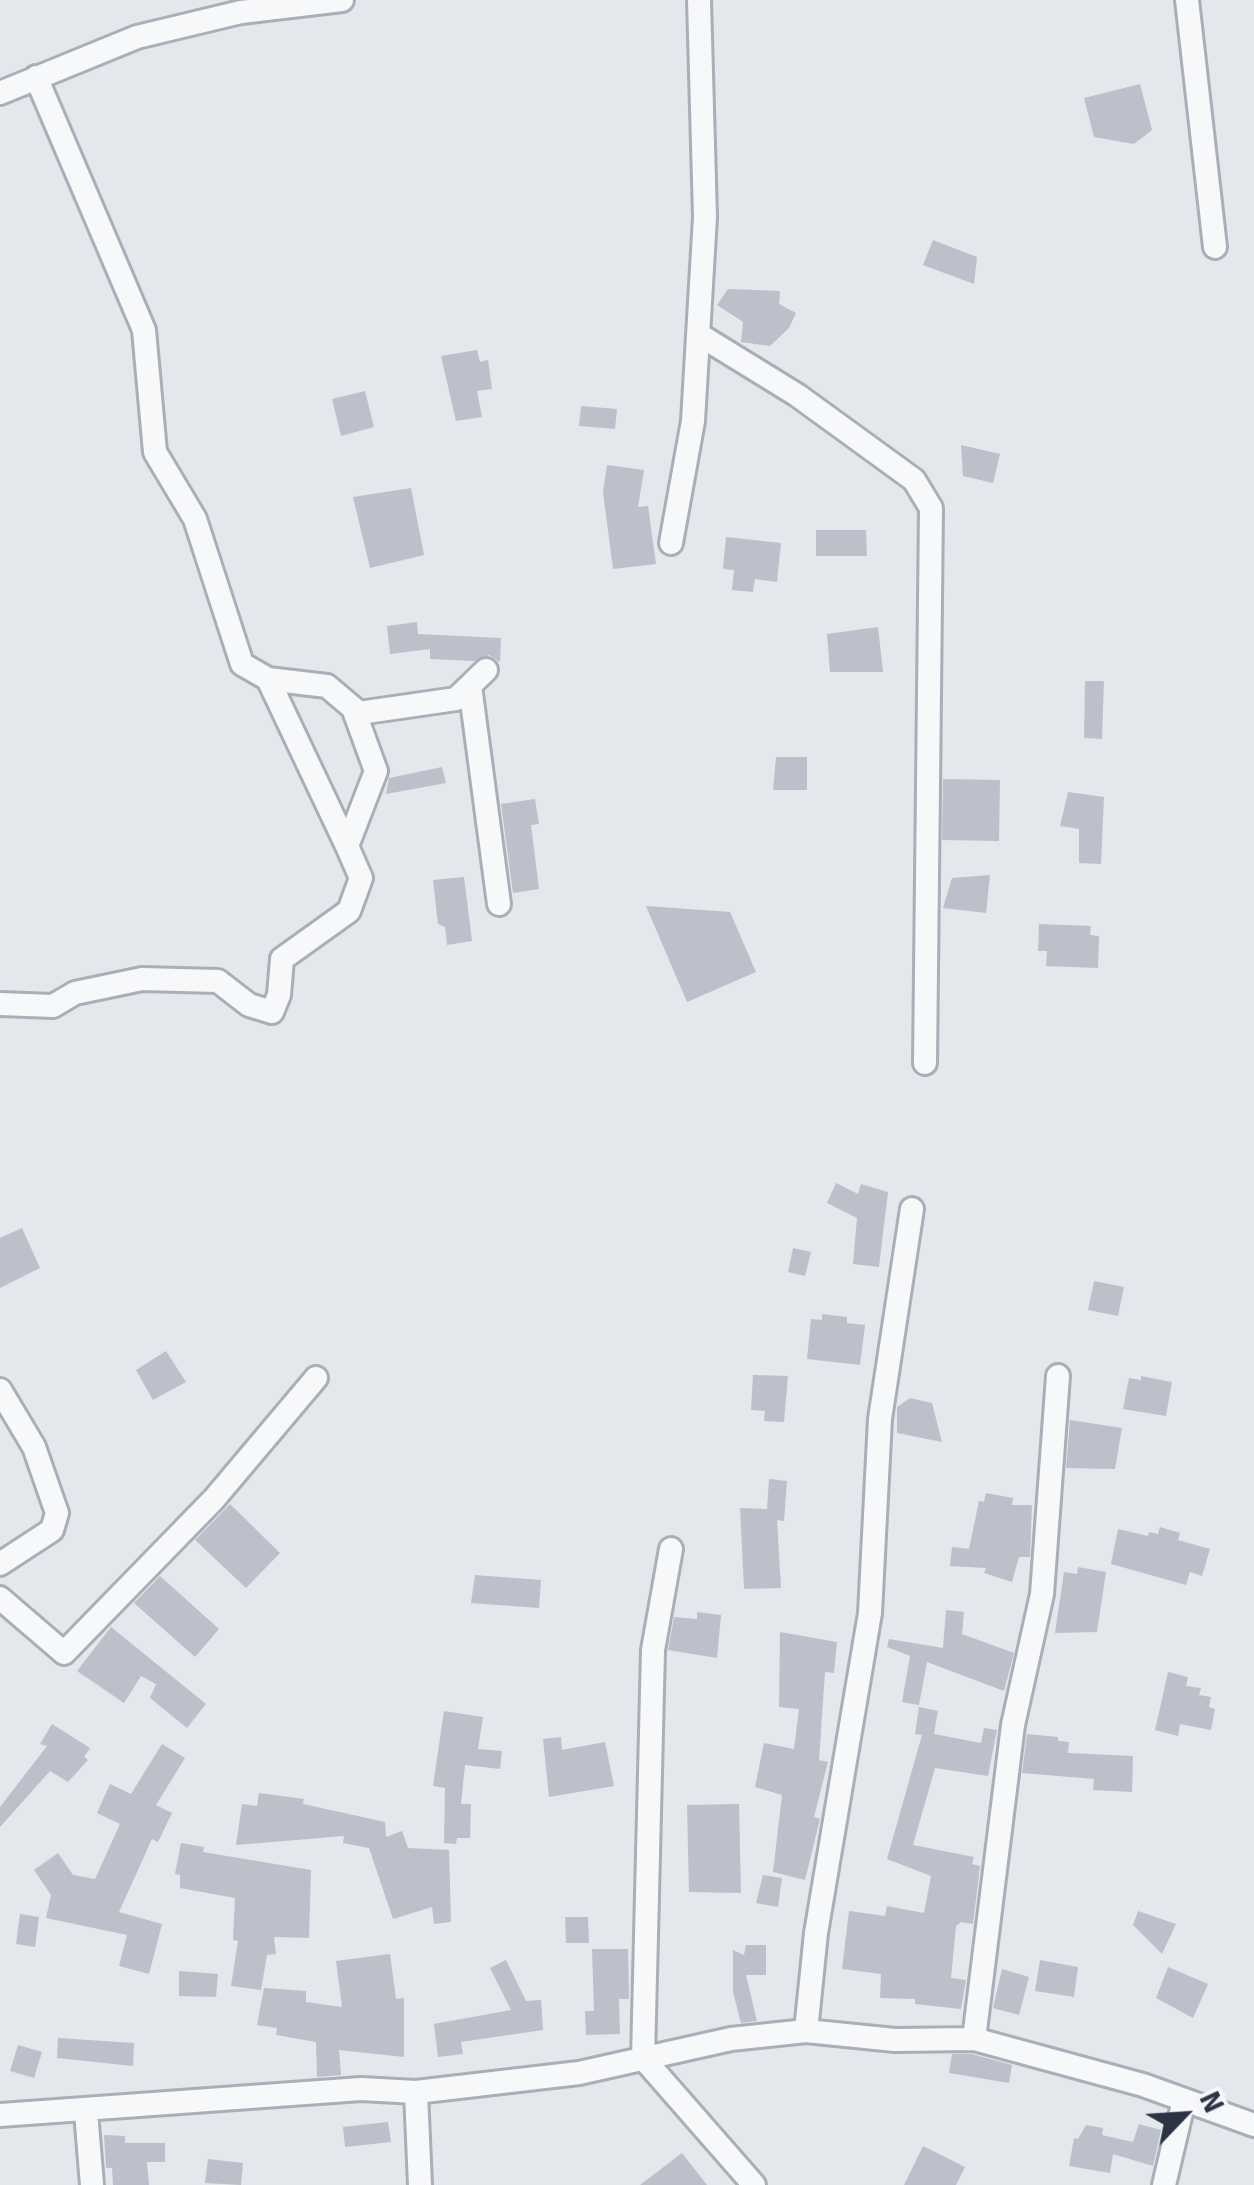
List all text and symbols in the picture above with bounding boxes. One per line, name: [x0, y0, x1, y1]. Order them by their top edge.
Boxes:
north arrow: [1134, 2065, 1234, 2165]
text: N: [1192, 2086, 1231, 2118]

